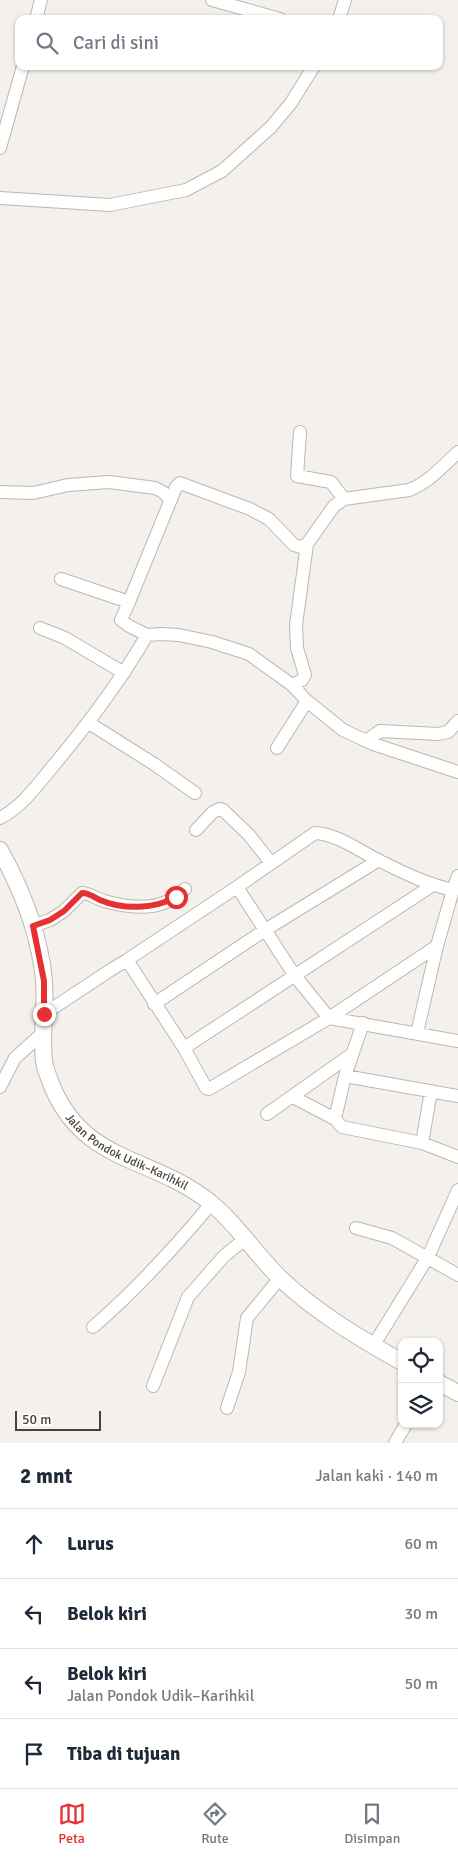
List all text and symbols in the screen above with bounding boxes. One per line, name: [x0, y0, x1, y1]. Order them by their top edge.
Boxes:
search box: [15, 15, 443, 70]
icon: search: [33, 29, 61, 57]
text: Cari di sini: [73, 31, 159, 55]
route start: [165, 886, 188, 909]
route end: [33, 1003, 56, 1026]
street label: Jalan Pondok Udik–Karihkil: [62, 1111, 191, 1194]
map controls: [398, 1338, 443, 1428]
button: locate: [398, 1338, 443, 1383]
button: layers: [398, 1383, 443, 1428]
scale bar: [15, 1408, 101, 1431]
text: 50 m: [22, 1411, 51, 1428]
text: 2 mnt: [20, 1463, 72, 1489]
text: Jalan kaki · 140 m: [316, 1466, 438, 1486]
icon: ahead: [20, 1530, 48, 1558]
text: Lurus: [67, 1532, 114, 1556]
text: 60 m: [404, 1534, 438, 1554]
icon: left: [20, 1600, 48, 1628]
text: Belok kiri: [67, 1602, 147, 1626]
text: 30 m: [404, 1604, 438, 1624]
text: Belok kiri: [67, 1662, 147, 1686]
icon: left: [20, 1670, 48, 1698]
text: 50 m: [404, 1674, 438, 1694]
text: Jalan Pondok Udik–Karihkil: [67, 1686, 254, 1706]
icon: arrive: [20, 1740, 48, 1768]
text: Tiba di tujuan: [67, 1742, 180, 1766]
tab: Peta: [58, 1800, 86, 1847]
tab: Rute: [201, 1800, 229, 1847]
tab: Disimpan: [344, 1800, 400, 1847]

